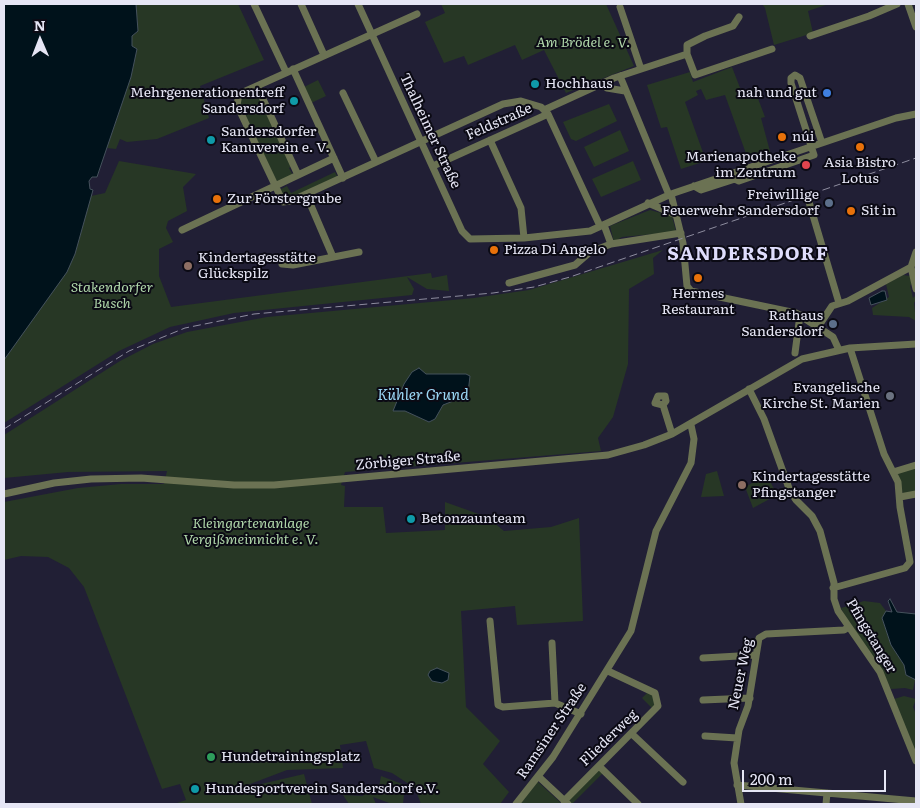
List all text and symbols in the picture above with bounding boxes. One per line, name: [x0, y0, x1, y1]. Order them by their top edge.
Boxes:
north arrow: [15, 15, 65, 65]
text: N: [34, 15, 46, 35]
park label: Am Brödel e. V.: [536, 35, 630, 51]
street label: Thalheimer Straße: [396, 71, 464, 191]
place label: Hochhaus: [545, 76, 613, 92]
marker: Hochhaus: [529, 78, 541, 90]
place label: Mehrgenerationentreff Sandersdorf: [130, 85, 284, 118]
place label: nah und gut: [737, 85, 817, 101]
marker: nah und gut: [821, 87, 833, 99]
marker: Mehrgenerationentreff Sandersdorf: [288, 95, 300, 107]
street label: Feldstraße: [463, 100, 535, 144]
place label: Sandersdorfer Kanuverein e. V.: [221, 124, 330, 156]
place label: núi: [792, 129, 814, 145]
marker: núi: [776, 131, 788, 143]
marker: Sandersdorfer Kanuverein e. V.: [205, 134, 217, 146]
marker: Asia Bistro Lotus: [854, 141, 866, 153]
place label: Marienapotheke im Zentrum: [686, 149, 796, 182]
place label: Asia Bistro Lotus: [824, 155, 896, 188]
marker: Marienapotheke im Zentrum: [800, 159, 812, 171]
place label: Freiwillige Feuerwehr Sandersdorf: [662, 187, 819, 220]
place label: Zur Förstergrube: [227, 191, 341, 207]
marker: Zur Förstergrube: [211, 193, 223, 205]
marker: Freiwillige Feuerwehr Sandersdorf: [823, 197, 835, 209]
place label: Sit in: [861, 203, 896, 219]
marker: Sit in: [845, 205, 857, 217]
place label: Pizza Di Angelo: [504, 242, 606, 258]
district label: SANDERSDORF: [666, 243, 830, 265]
marker: Pizza Di Angelo: [488, 244, 500, 256]
place label: Kindertagesstätte Glückspilz: [198, 250, 316, 282]
marker: Kindertagesstätte Glückspilz: [182, 260, 194, 272]
marker: Hermes Restaurant: [692, 272, 704, 284]
park label: Stakendorfer Busch: [71, 280, 153, 312]
place label: Hermes Restaurant: [661, 286, 735, 318]
place label: Rathaus Sandersdorf: [741, 308, 823, 341]
marker: Rathaus Sandersdorf: [827, 318, 839, 330]
place label: Evangelische Kirche St. Marien: [762, 380, 880, 412]
water label: Kühler Grund: [377, 387, 469, 405]
marker: Evangelische Kirche St. Marien: [884, 390, 896, 402]
street label: Zörbiger Straße: [355, 448, 461, 474]
place label: Kindertagesstätte Pfingstanger: [752, 469, 870, 502]
marker: Kindertagesstätte Pfingstanger: [736, 479, 748, 491]
place label: Betonzaunteam: [421, 511, 526, 527]
marker: Betonzaunteam: [405, 513, 417, 525]
park label: Kleingartenanlage Vergißmeinnicht e. V.: [184, 516, 318, 548]
street label: Pfingstanger: [842, 596, 900, 676]
street label: Neuer Weg: [725, 637, 757, 711]
street label: Ramsiner Straße: [514, 680, 590, 782]
street label: Fliederweg: [577, 706, 641, 770]
place label: Hundetrainingsplatz: [221, 749, 360, 765]
marker: Hundetrainingsplatz: [205, 751, 217, 763]
scale bar: [745, 760, 889, 792]
text: 200 m: [750, 767, 793, 790]
place label: Hundesportverein Sandersdorf e.V.: [205, 781, 439, 797]
marker: Hundesportverein Sandersdorf e.V.: [189, 783, 201, 795]

